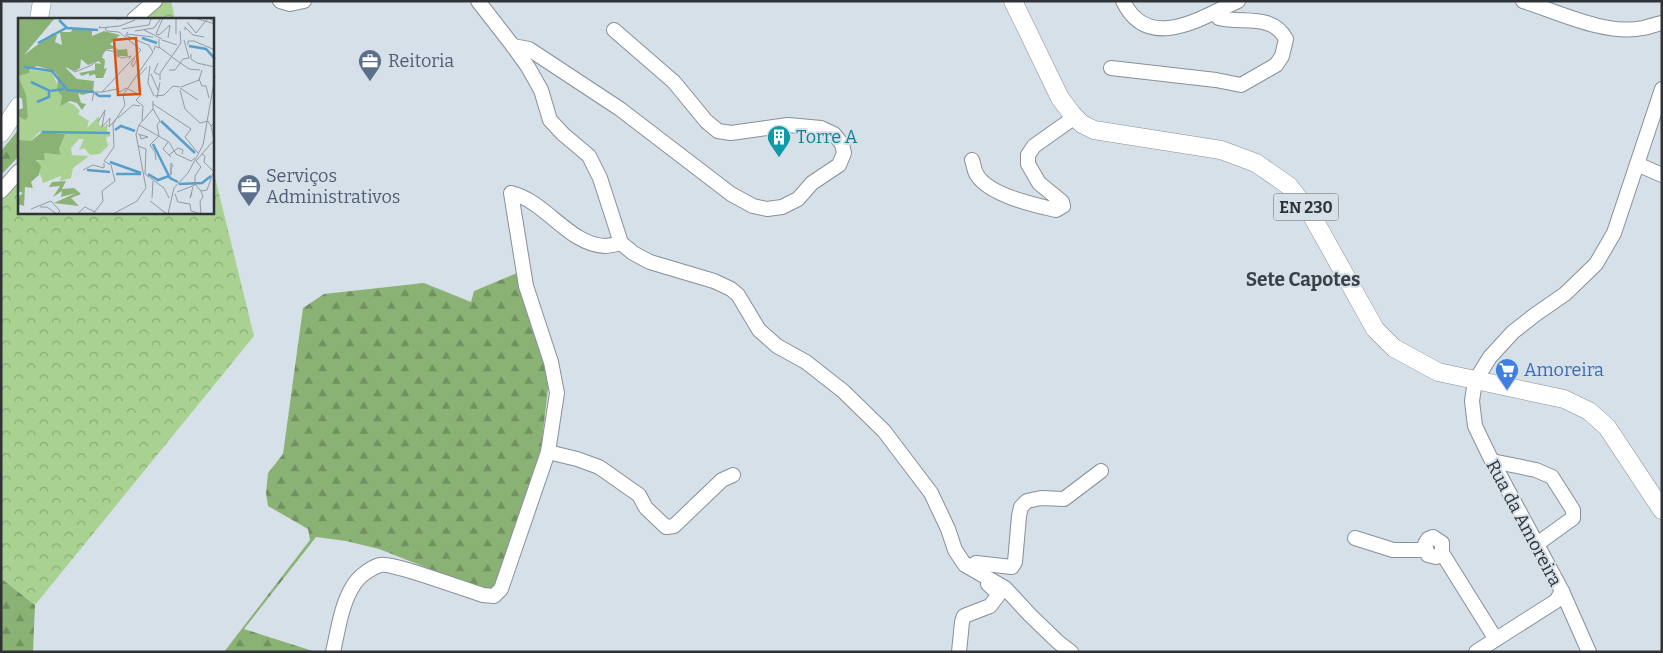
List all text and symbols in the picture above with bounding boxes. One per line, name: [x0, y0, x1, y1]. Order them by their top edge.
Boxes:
inset map: [18, 18, 214, 214]
office icon: Reitoria: [357, 48, 383, 82]
place label: Reitoria: [388, 50, 454, 72]
building icon: Torre A: [766, 124, 792, 158]
place label: Torre A: [796, 126, 858, 148]
place label: Serviços Administrativos: [266, 165, 400, 208]
office icon: Serviços Administrativos: [236, 173, 262, 207]
road number: EN 230: [1274, 193, 1338, 220]
district label: Sete Capotes: [1246, 268, 1360, 291]
supermarket icon: Amoreira: [1494, 357, 1520, 391]
place label: Amoreira: [1524, 359, 1604, 381]
street label: Rua da Amoreira: [1481, 456, 1567, 590]

